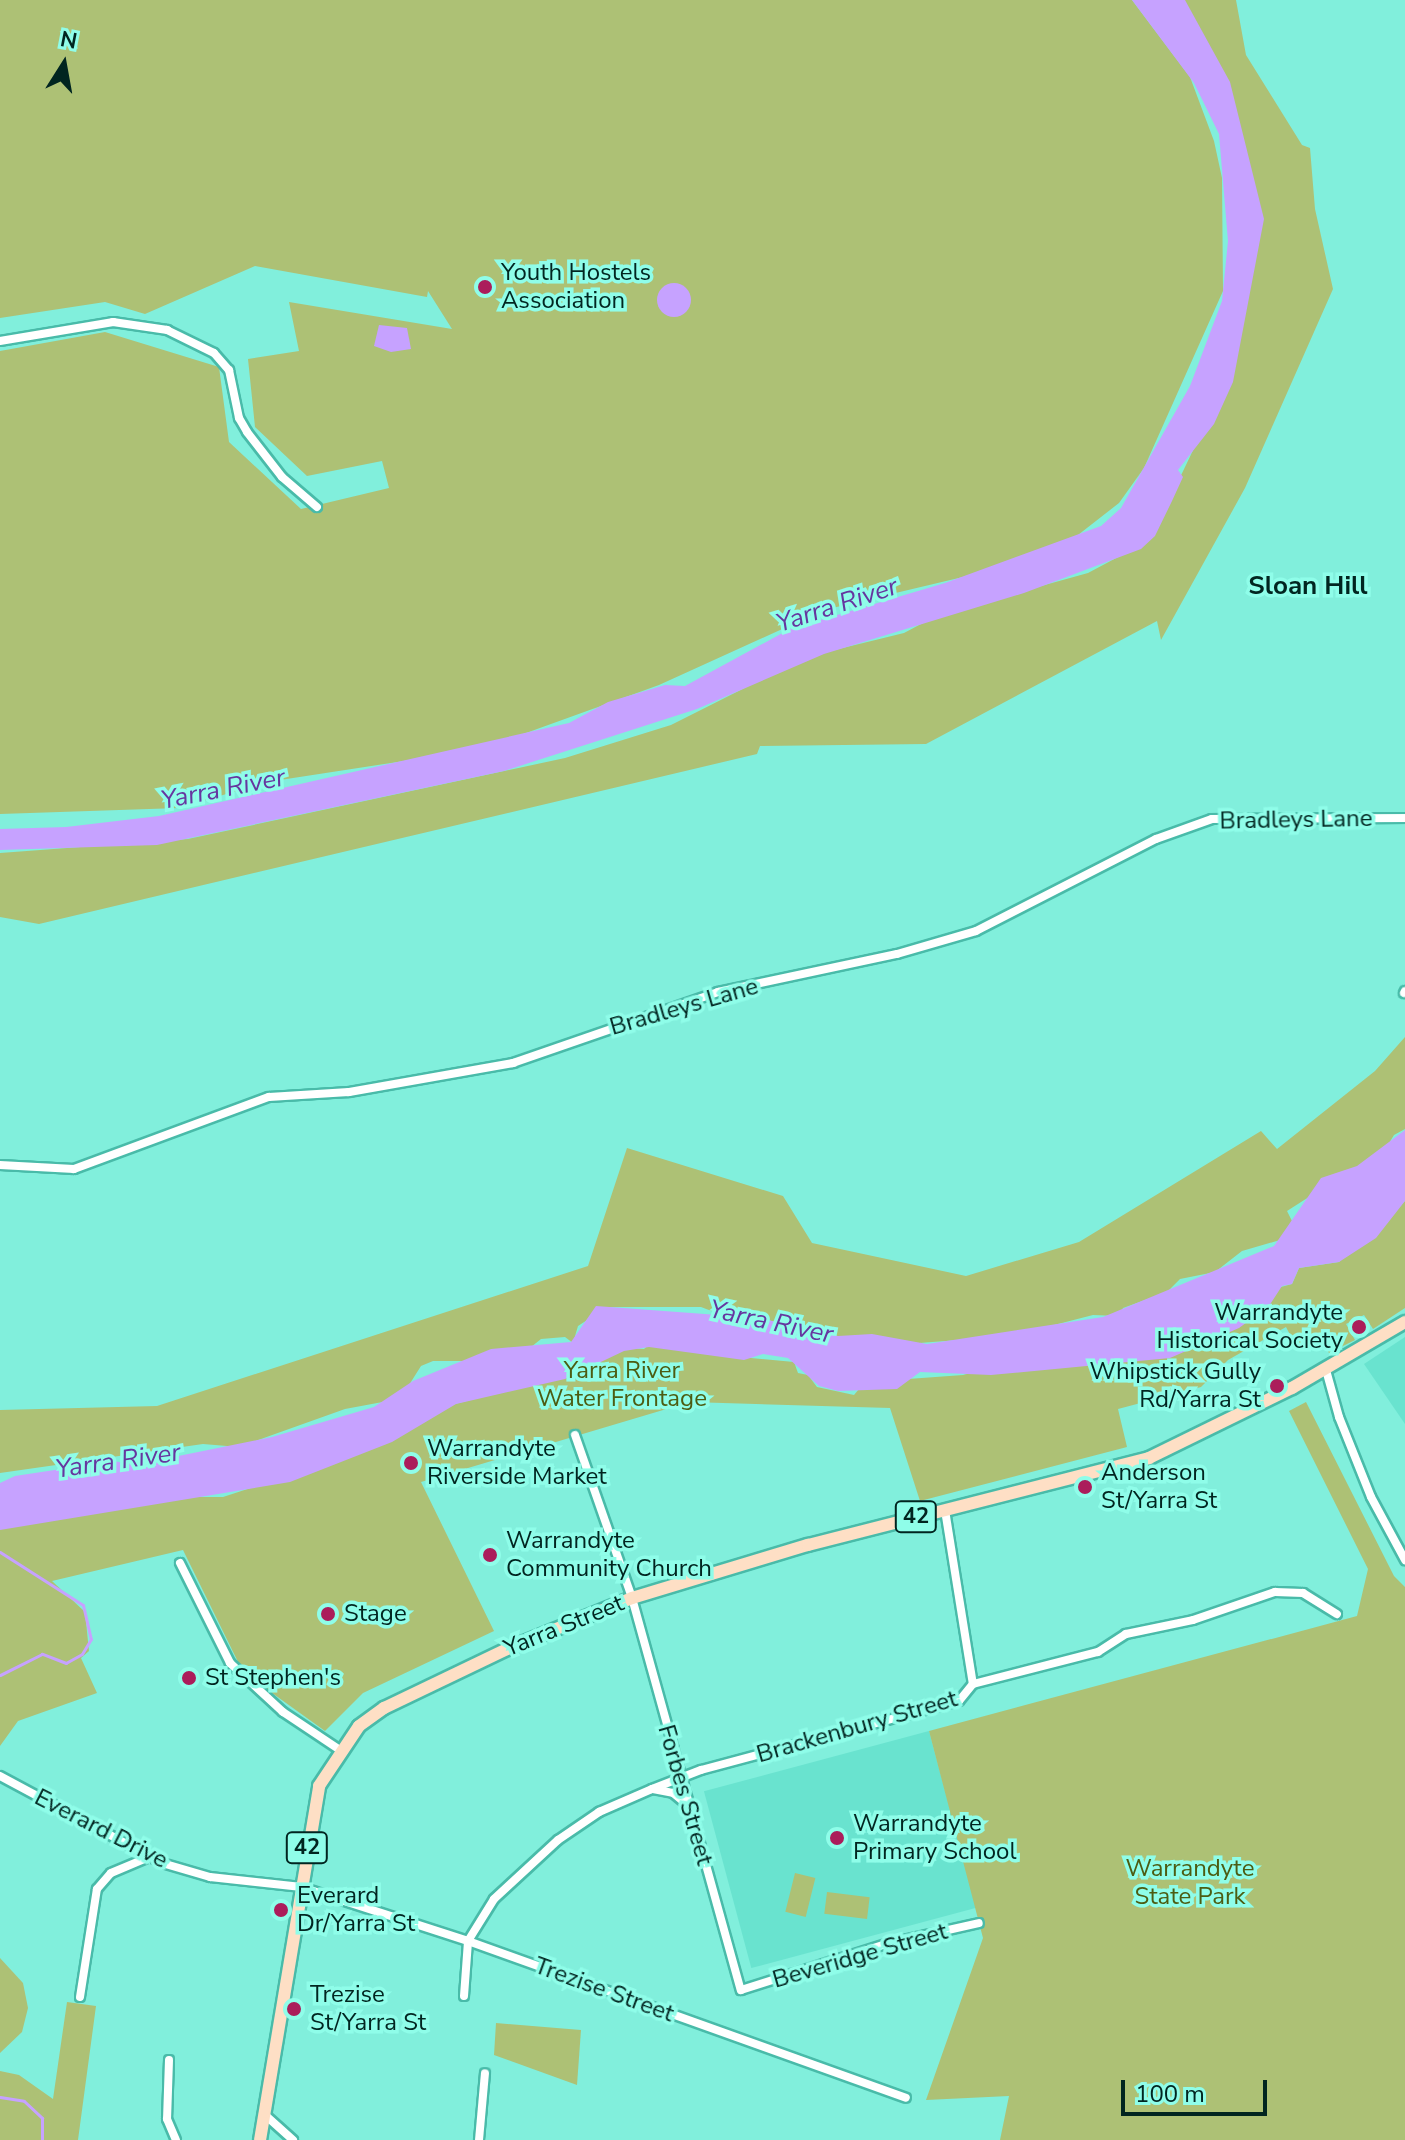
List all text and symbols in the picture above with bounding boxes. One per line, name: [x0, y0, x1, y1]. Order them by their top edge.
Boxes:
north arrow: [24, 24, 104, 104]
text: N: [58, 24, 80, 57]
place label: Youth Hostels Association: [501, 259, 651, 315]
marker: Youth Hostels Association: [476, 278, 494, 296]
district label: Sloan Hill: [1248, 570, 1368, 602]
water label: Yarra River: [772, 571, 902, 639]
water label: Yarra River: [158, 762, 288, 816]
street label: Bradleys Lane: [1219, 804, 1373, 836]
street label: Bradleys Lane: [607, 972, 761, 1042]
water label: Yarra River: [706, 1294, 836, 1350]
place label: Warrandyte Historical Society: [1157, 1299, 1343, 1355]
marker: Warrandyte Historical Society: [1350, 1318, 1368, 1336]
park label: Yarra River Water Frontage: [537, 1357, 707, 1413]
place label: Whipstick Gully Rd/Yarra St: [1090, 1358, 1261, 1414]
marker: Whipstick Gully Rd/Yarra St: [1268, 1377, 1286, 1395]
place label: Warrandyte Riverside Market: [427, 1435, 607, 1491]
water label: Yarra River: [53, 1437, 183, 1485]
marker: Warrandyte Riverside Market: [402, 1454, 420, 1472]
place label: Anderson St/Yarra St: [1101, 1459, 1217, 1515]
marker: Anderson St/Yarra St: [1076, 1478, 1094, 1496]
road number: 42: [894, 1499, 938, 1535]
place label: Warrandyte Community Church: [506, 1527, 712, 1583]
marker: Warrandyte Community Church: [481, 1546, 499, 1564]
street label: Yarra Street: [500, 1589, 628, 1663]
place label: Stage: [344, 1600, 407, 1628]
marker: Stage: [319, 1605, 337, 1623]
place label: St Stephen's: [205, 1664, 341, 1692]
marker: St Stephen's: [180, 1669, 198, 1687]
street label: Brackenbury Street: [753, 1685, 961, 1769]
street label: Forbes Street: [651, 1722, 719, 1868]
street label: Everard Drive: [30, 1783, 172, 1875]
place label: Warrandyte Primary School: [853, 1810, 1016, 1866]
marker: Warrandyte Primary School: [828, 1829, 846, 1847]
road number: 42: [285, 1830, 329, 1866]
park label: Warrandyte State Park: [1126, 1855, 1254, 1911]
place label: Everard Dr/Yarra St: [297, 1882, 415, 1938]
marker: Everard Dr/Yarra St: [272, 1901, 290, 1919]
street label: Beveridge Street: [769, 1917, 951, 1995]
street label: Trezise Street: [530, 1951, 678, 2029]
place label: Trezise St/Yarra St: [310, 1981, 426, 2037]
marker: Trezise St/Yarra St: [285, 2000, 303, 2018]
scale bar: [1125, 2064, 1271, 2114]
text: 100 m: [1135, 2078, 1205, 2110]

